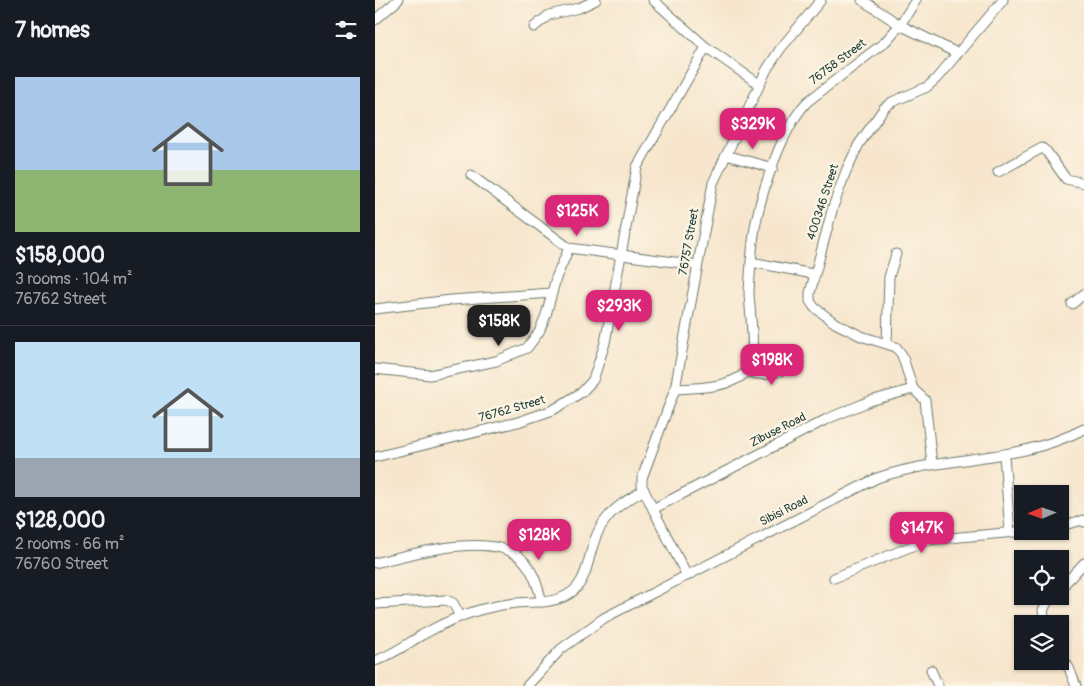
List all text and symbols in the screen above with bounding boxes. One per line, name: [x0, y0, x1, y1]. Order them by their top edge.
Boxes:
icon: filters: [332, 16, 360, 44]
text: 7 homes: [15, 17, 90, 44]
street label: 76758 Street: [807, 36, 870, 88]
pin: $329K: [718, 108, 788, 150]
icon: home: [143, 109, 233, 199]
text: $329K: [731, 114, 775, 134]
street label: 400346 Street: [804, 162, 842, 242]
pin: $125K: [542, 194, 612, 237]
text: $125K: [556, 201, 598, 221]
street label: 76757 Street: [676, 207, 702, 277]
text: $158,000: [15, 242, 105, 269]
text: 3 rooms · 104 m²: [15, 269, 132, 289]
text: 76762 Street: [15, 289, 106, 309]
pin: $293K: [584, 290, 654, 332]
text: $293K: [597, 296, 641, 316]
pin: $158K: [464, 304, 534, 347]
text: $158K: [478, 311, 520, 331]
pin: $198K: [737, 344, 807, 386]
text: $198K: [752, 350, 792, 370]
icon: home: [143, 375, 233, 465]
street label: 76762 Street: [477, 392, 547, 426]
street label: Zibuse Road: [747, 409, 809, 451]
north arrow: [1014, 485, 1069, 540]
map controls: [1014, 485, 1069, 670]
street label: Sibisi Road: [757, 492, 811, 530]
text: $128,000: [15, 507, 105, 534]
pin: $147K: [887, 512, 957, 554]
pin: $128K: [504, 518, 574, 561]
text: $147K: [901, 518, 943, 538]
text: $128K: [518, 525, 560, 545]
text: 2 rooms · 66 m²: [15, 534, 125, 554]
button: locate: [1014, 550, 1069, 605]
text: 76760 Street: [15, 554, 108, 574]
button: layers: [1014, 615, 1069, 670]

